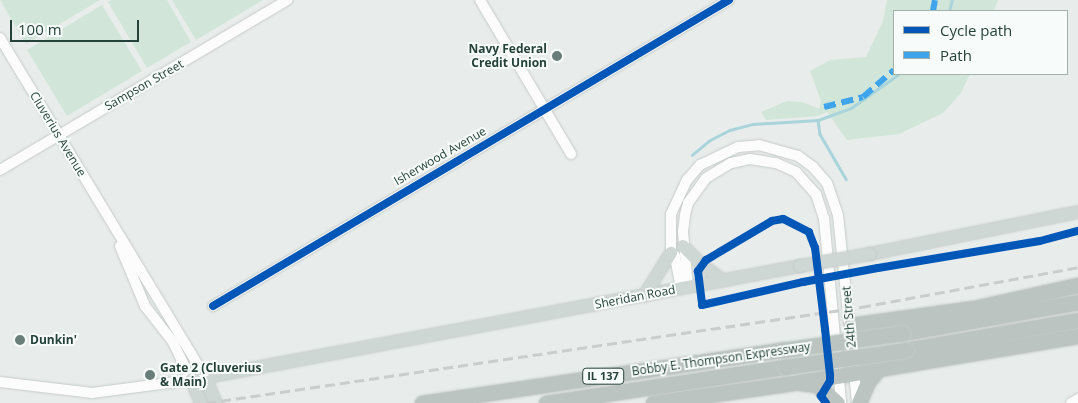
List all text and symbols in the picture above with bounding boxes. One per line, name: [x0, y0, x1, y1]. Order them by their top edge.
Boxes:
scale bar: [12, 10, 141, 42]
legend: [893, 10, 1068, 75]
text: 100 m: [18, 19, 62, 39]
text: Cycle path: [940, 20, 1012, 40]
place label: Navy Federal Credit Union: [469, 42, 547, 70]
text: Path: [940, 45, 972, 65]
marker: Navy Federal Credit Union: [551, 50, 563, 62]
street label: Sampson Street: [102, 57, 186, 113]
street label: Cluverius Avenue: [27, 89, 89, 179]
street label: Isherwood Avenue: [391, 124, 489, 188]
street label: Sheridan Road: [594, 282, 676, 312]
street label: 24th Street: [839, 285, 859, 349]
place label: Dunkin': [30, 333, 77, 347]
marker: Dunkin': [14, 334, 26, 346]
street label: Bobby E. Thompson Expressway: [631, 339, 811, 379]
place label: Gate 2 (Cluverius & Main): [160, 361, 261, 389]
road number: IL 137: [582, 368, 624, 384]
marker: Gate 2 (Cluverius & Main): [144, 369, 156, 381]

